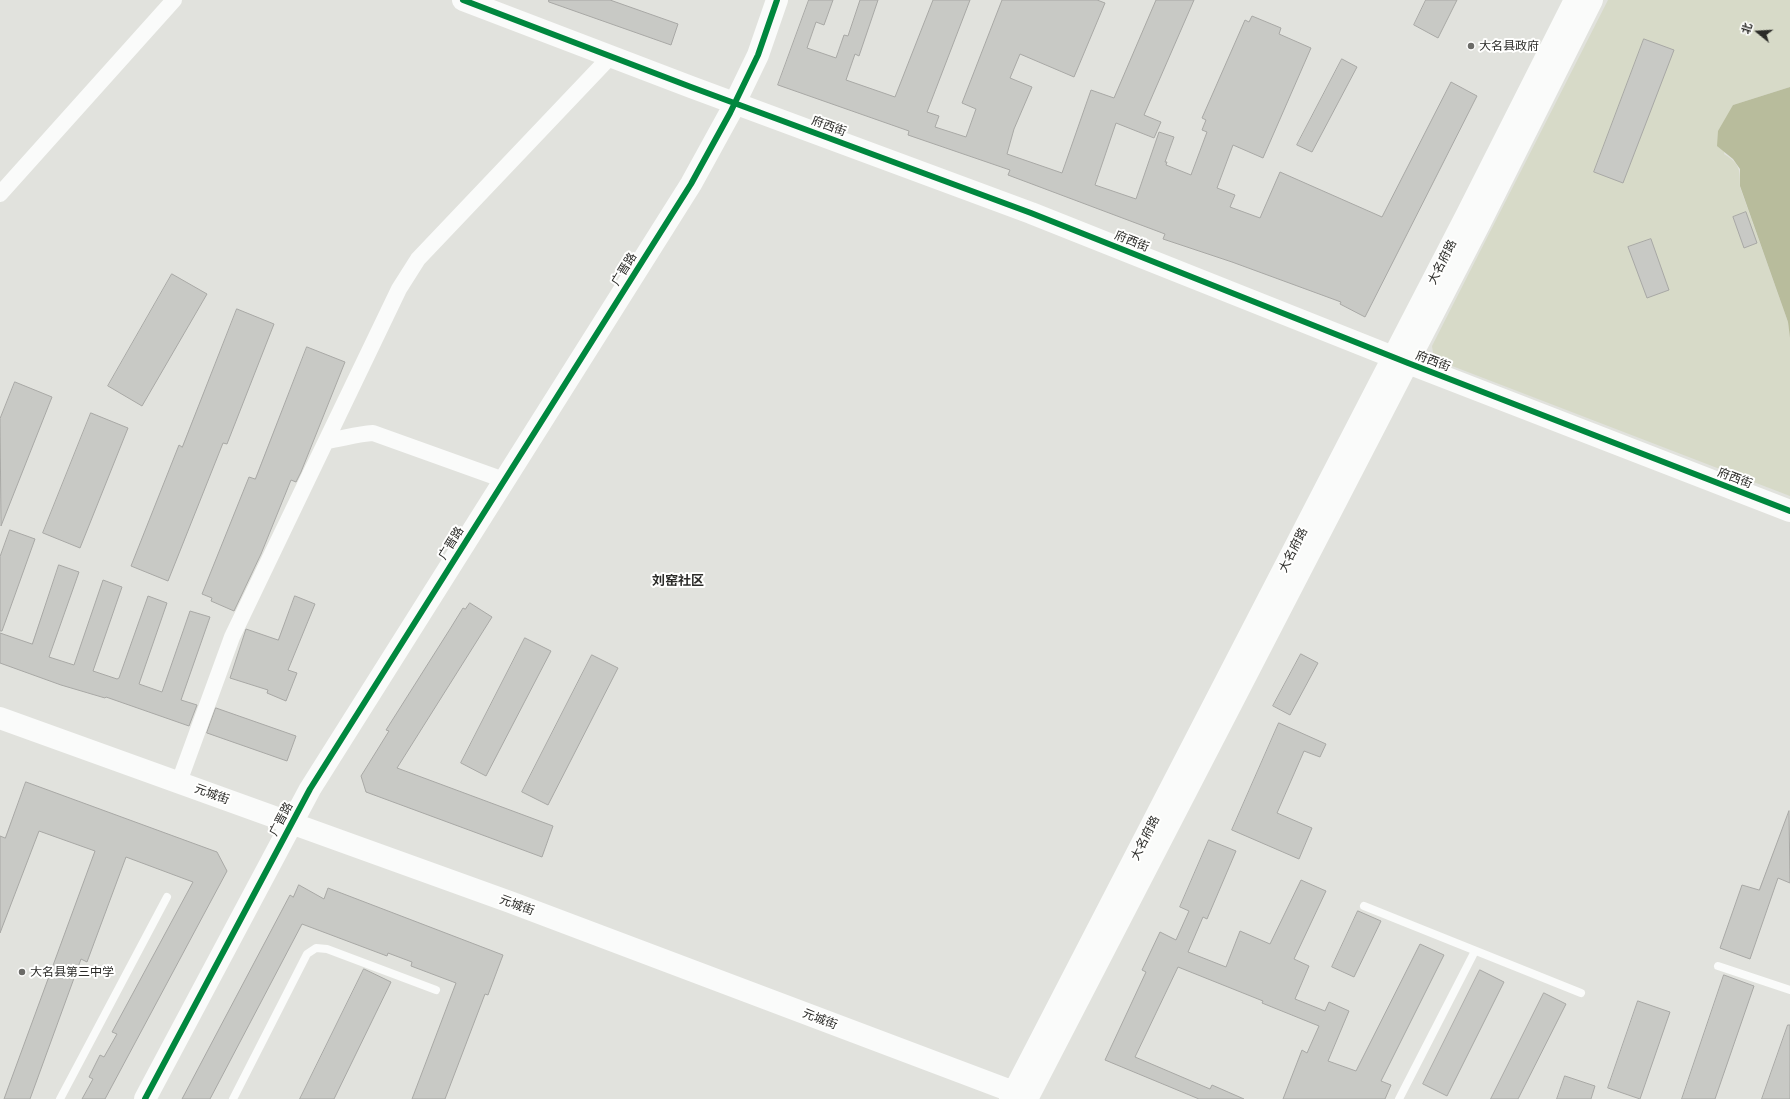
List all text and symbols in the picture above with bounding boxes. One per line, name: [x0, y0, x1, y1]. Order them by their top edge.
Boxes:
north arrow: [1738, 12, 1778, 52]
text: 北: [1738, 21, 1754, 35]
place label: 大名县政府: [1479, 39, 1539, 53]
marker: 大名县政府: [1466, 41, 1476, 51]
street label: 府西街: [810, 113, 848, 139]
street label: 府西街: [1113, 228, 1151, 254]
street label: 大名府路: [1425, 237, 1459, 287]
street label: 广晋路: [608, 250, 640, 288]
street label: 府西街: [1414, 348, 1452, 374]
street label: 府西街: [1716, 465, 1754, 491]
street label: 广晋路: [435, 524, 467, 562]
street label: 大名府路: [1276, 525, 1310, 575]
district label: 刘窑社区: [652, 573, 704, 589]
street label: 元城街: [193, 781, 231, 807]
street label: 广晋路: [266, 800, 296, 838]
street label: 大名府路: [1128, 813, 1162, 863]
street label: 元城街: [498, 892, 536, 918]
place label: 大名县第三中学: [30, 965, 114, 979]
marker: 大名县第三中学: [17, 967, 27, 977]
street label: 元城街: [801, 1006, 839, 1032]

